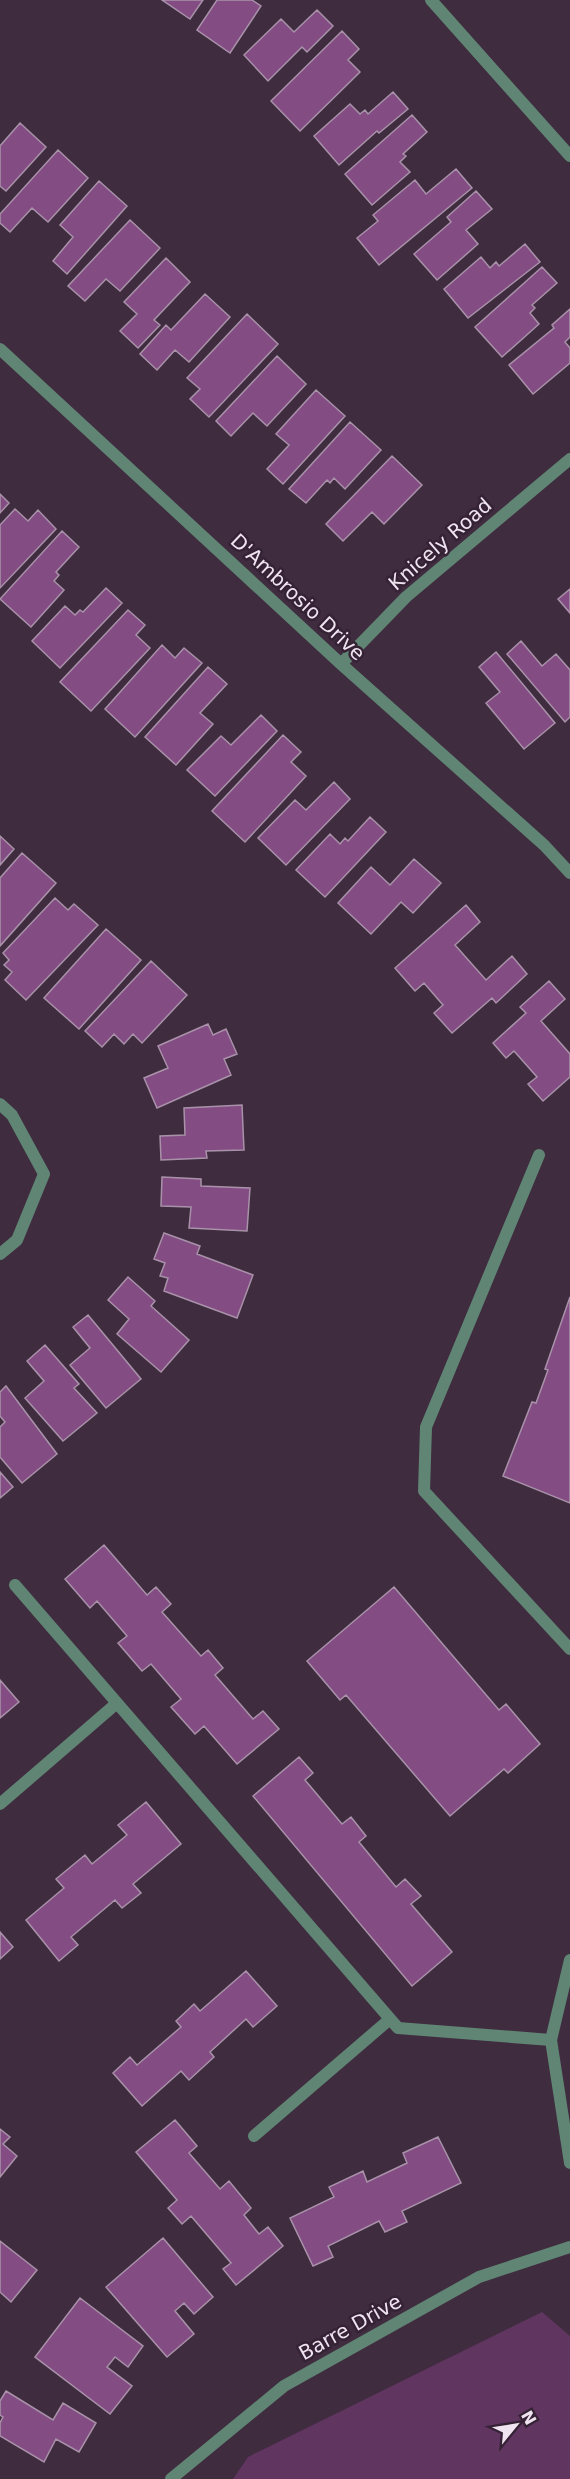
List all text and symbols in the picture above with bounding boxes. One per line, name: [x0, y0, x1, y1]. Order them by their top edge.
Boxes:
street label: Knicely Road: [384, 493, 496, 595]
street label: D'Ambrosio Drive: [226, 529, 370, 665]
street label: Barre Drive: [294, 2289, 406, 2365]
north arrow: [486, 2395, 546, 2455]
text: N: [517, 2407, 540, 2428]

